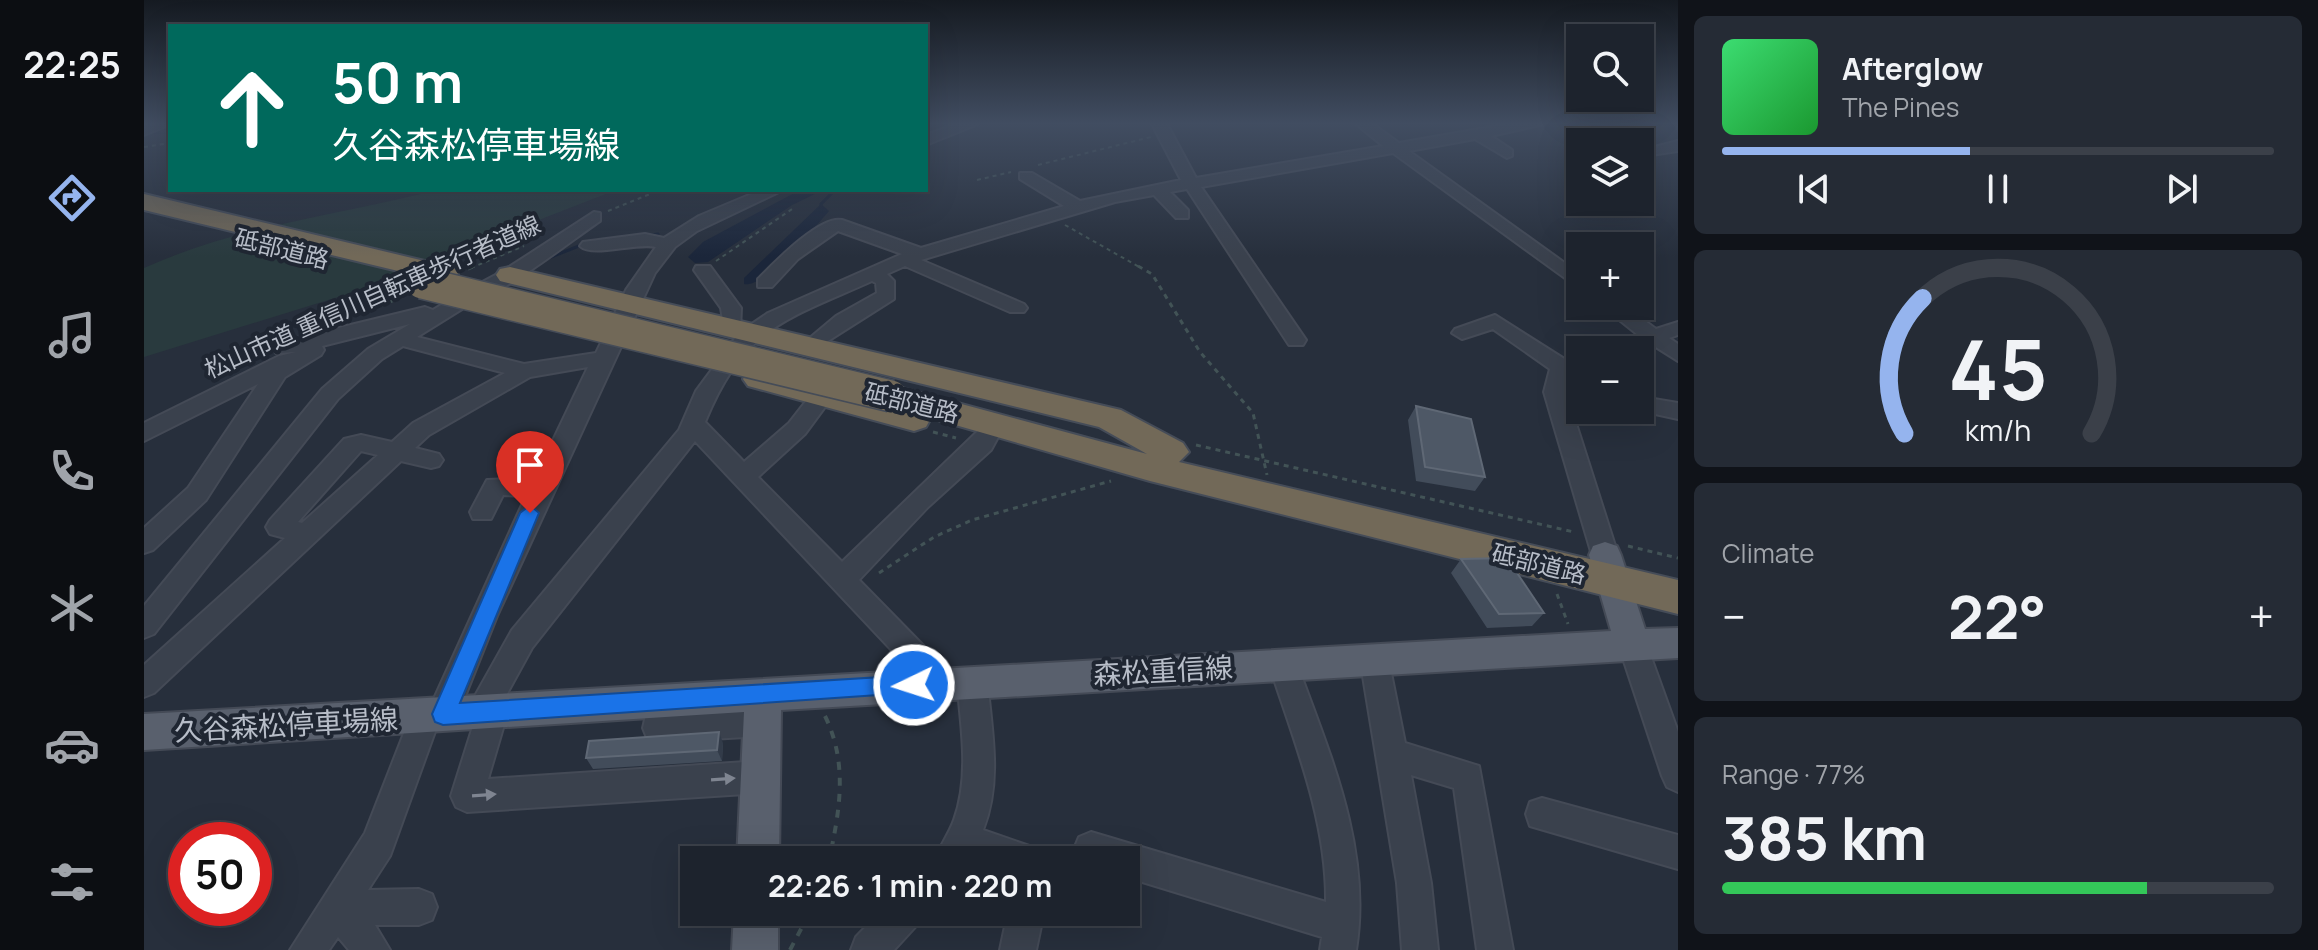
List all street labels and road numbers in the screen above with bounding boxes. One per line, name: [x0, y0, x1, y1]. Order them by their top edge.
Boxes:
street label: 松山市道 重信川自転車歩行者道線: [199, 207, 545, 385]
street label: 砥部道路: [231, 220, 333, 276]
street label: 砥部道路: [861, 374, 963, 430]
street label: 砥部道路: [1488, 535, 1590, 591]
street label: 森松重信線: [1092, 647, 1234, 693]
street label: 久谷森松停車場線: [173, 699, 399, 749]

